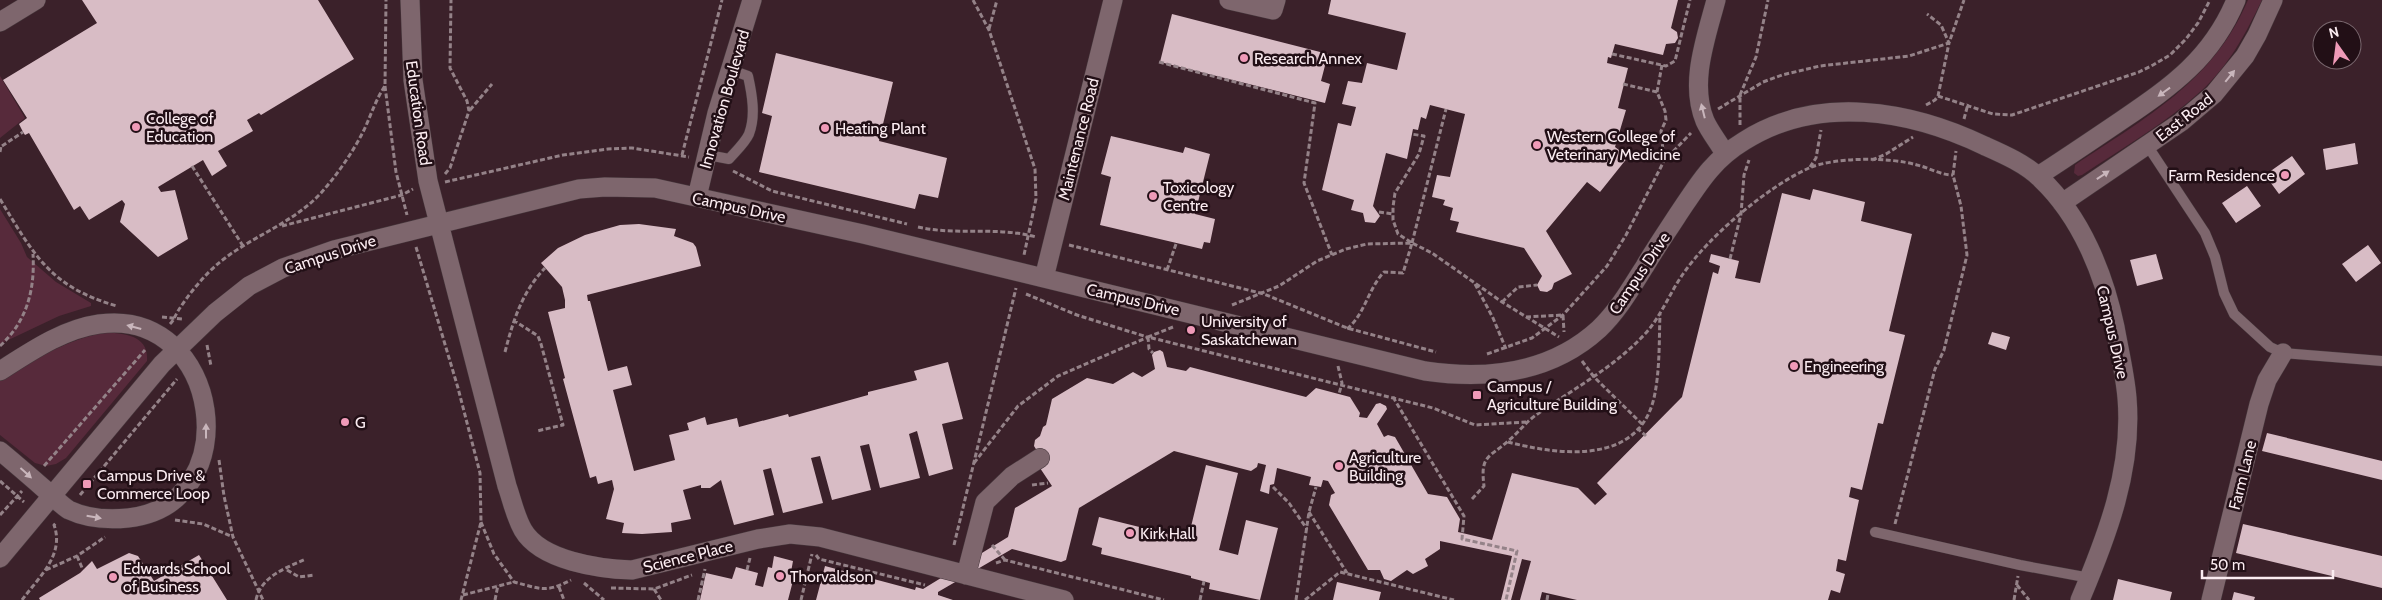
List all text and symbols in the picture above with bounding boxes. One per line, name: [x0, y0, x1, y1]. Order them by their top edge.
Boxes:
north arrow: [2312, 20, 2362, 70]
text: N: [2327, 22, 2341, 42]
street label: Innovation Boulevard: [696, 27, 753, 171]
place label: Research Annex: [1254, 49, 1362, 68]
marker: Research Annex: [1238, 52, 1250, 64]
street label: Education Road: [402, 60, 435, 167]
one-way arrow: [2225, 69, 2236, 82]
street label: Maintenance Road: [1054, 76, 1103, 202]
one-way arrow: [2157, 87, 2170, 97]
street label: East Road: [2152, 89, 2217, 145]
one-way arrow: [1698, 104, 1706, 119]
place label: College of Education: [146, 109, 215, 146]
place label: Heating Plant: [835, 119, 926, 138]
marker: College of Education: [130, 121, 142, 133]
marker: Heating Plant: [819, 122, 831, 134]
place label: Western College of Veterinary Medicine: [1547, 127, 1680, 164]
marker: Western College of Veterinary Medicine: [1531, 139, 1543, 151]
place label: Farm Residence: [2168, 166, 2275, 185]
marker: Farm Residence: [2279, 169, 2291, 181]
one-way arrow: [2096, 170, 2109, 180]
place label: Toxicology Centre: [1163, 178, 1234, 215]
street label: Campus Drive: [690, 188, 787, 227]
marker: Toxicology Centre: [1147, 190, 1159, 202]
street label: Campus Drive: [1605, 229, 1674, 318]
street label: Campus Drive: [282, 231, 378, 278]
street label: Campus Drive: [1084, 280, 1181, 319]
street label: Campus Drive: [2093, 284, 2132, 381]
place label: University of Saskatchewan: [1201, 312, 1297, 349]
one-way arrow: [127, 323, 142, 331]
marker: University of Saskatchewan: [1185, 324, 1197, 336]
place label: Engineering: [1804, 357, 1885, 376]
marker: Engineering: [1788, 360, 1800, 372]
place label: Campus / Agriculture Building: [1487, 377, 1618, 414]
marker: Campus / Agriculture Building: [1471, 389, 1483, 401]
place label: G: [355, 413, 366, 432]
marker: G: [339, 416, 351, 428]
one-way arrow: [202, 423, 210, 439]
street label: Farm Lane: [2225, 439, 2260, 512]
place label: Agriculture Building: [1349, 448, 1421, 485]
marker: Agriculture Building: [1333, 460, 1345, 472]
place label: Campus Drive & Commerce Loop: [97, 466, 210, 503]
one-way arrow: [20, 467, 32, 479]
marker: Campus Drive & Commerce Loop: [81, 478, 93, 490]
one-way arrow: [87, 514, 103, 522]
place label: Kirk Hall: [1140, 524, 1195, 543]
marker: Kirk Hall: [1124, 527, 1136, 539]
street label: Science Place: [641, 536, 735, 577]
scale bar: [2202, 548, 2333, 580]
text: 50 m: [2210, 556, 2245, 574]
place label: Edwards School of Business: [123, 559, 231, 596]
place label: Thorvaldson: [790, 567, 873, 586]
marker: Thorvaldson: [774, 570, 786, 582]
marker: Edwards School of Business: [107, 571, 119, 583]

